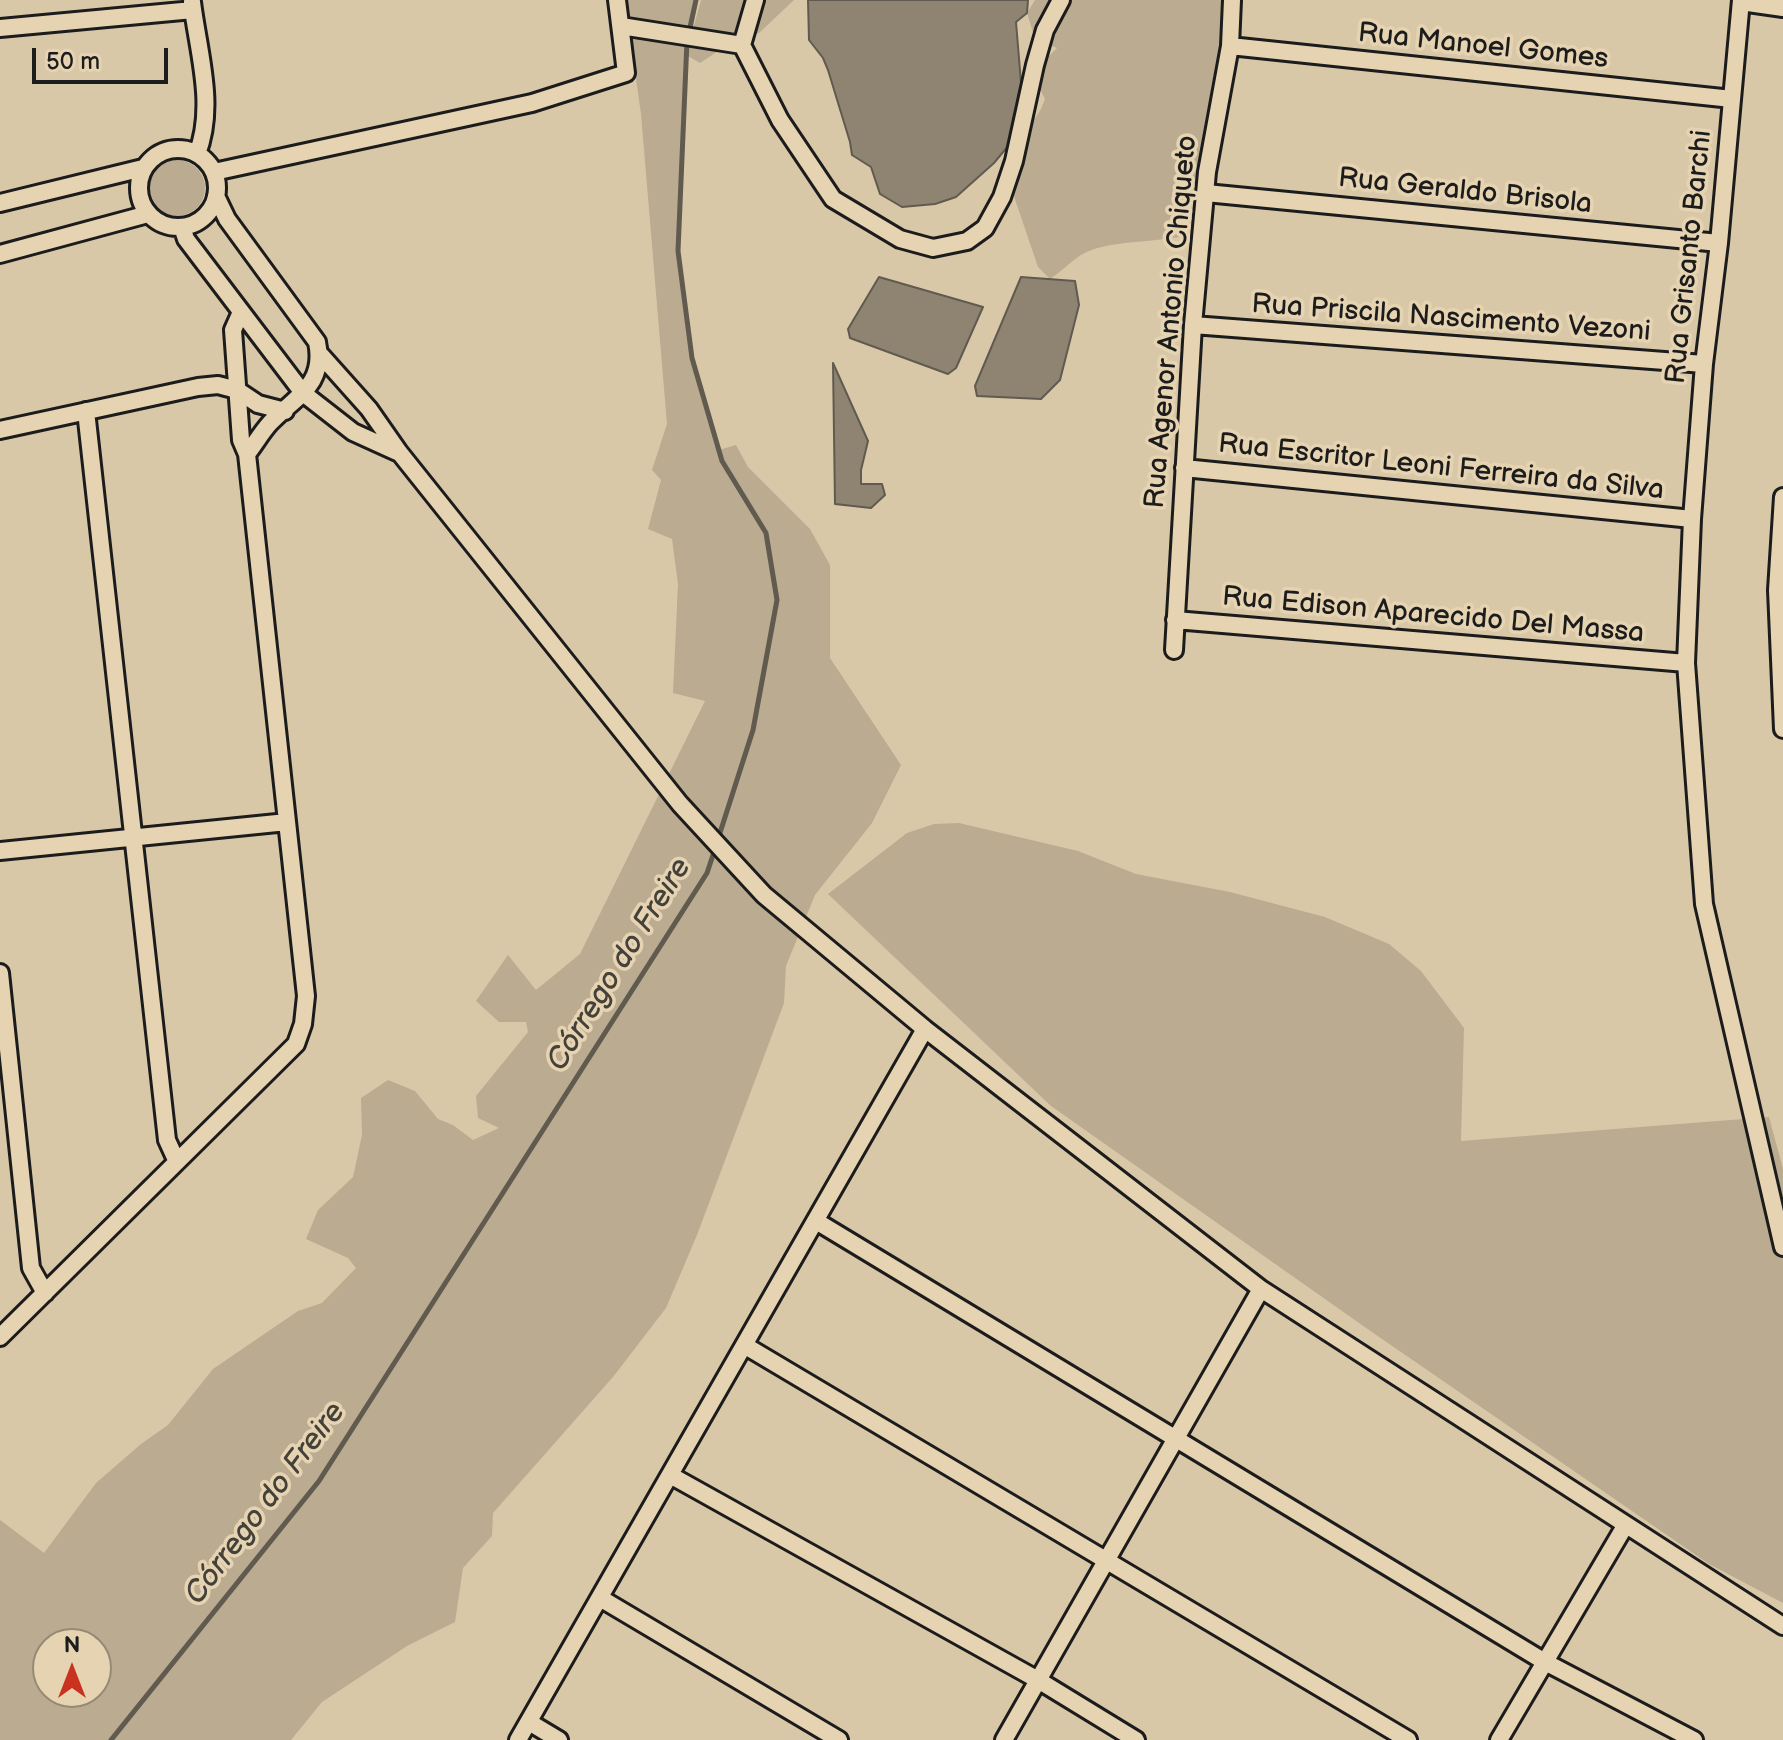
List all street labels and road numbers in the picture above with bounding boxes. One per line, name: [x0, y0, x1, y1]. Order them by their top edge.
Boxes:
street label: Rua Manoel Gomes: [1356, 17, 1610, 77]
street label: Rua Grisanto Barchi: [1660, 129, 1720, 385]
street label: Rua Agenor Antonio Chiqueto: [1139, 134, 1205, 510]
street label: Rua Geraldo Brisola: [1336, 162, 1594, 222]
street label: Rua Priscila Nascimento Vezoni: [1250, 288, 1652, 350]
street label: Rua Escritor Leoni Ferreira da Silva: [1216, 428, 1666, 508]
street label: Rua Edison Aparecido Del Massa: [1221, 581, 1645, 651]

